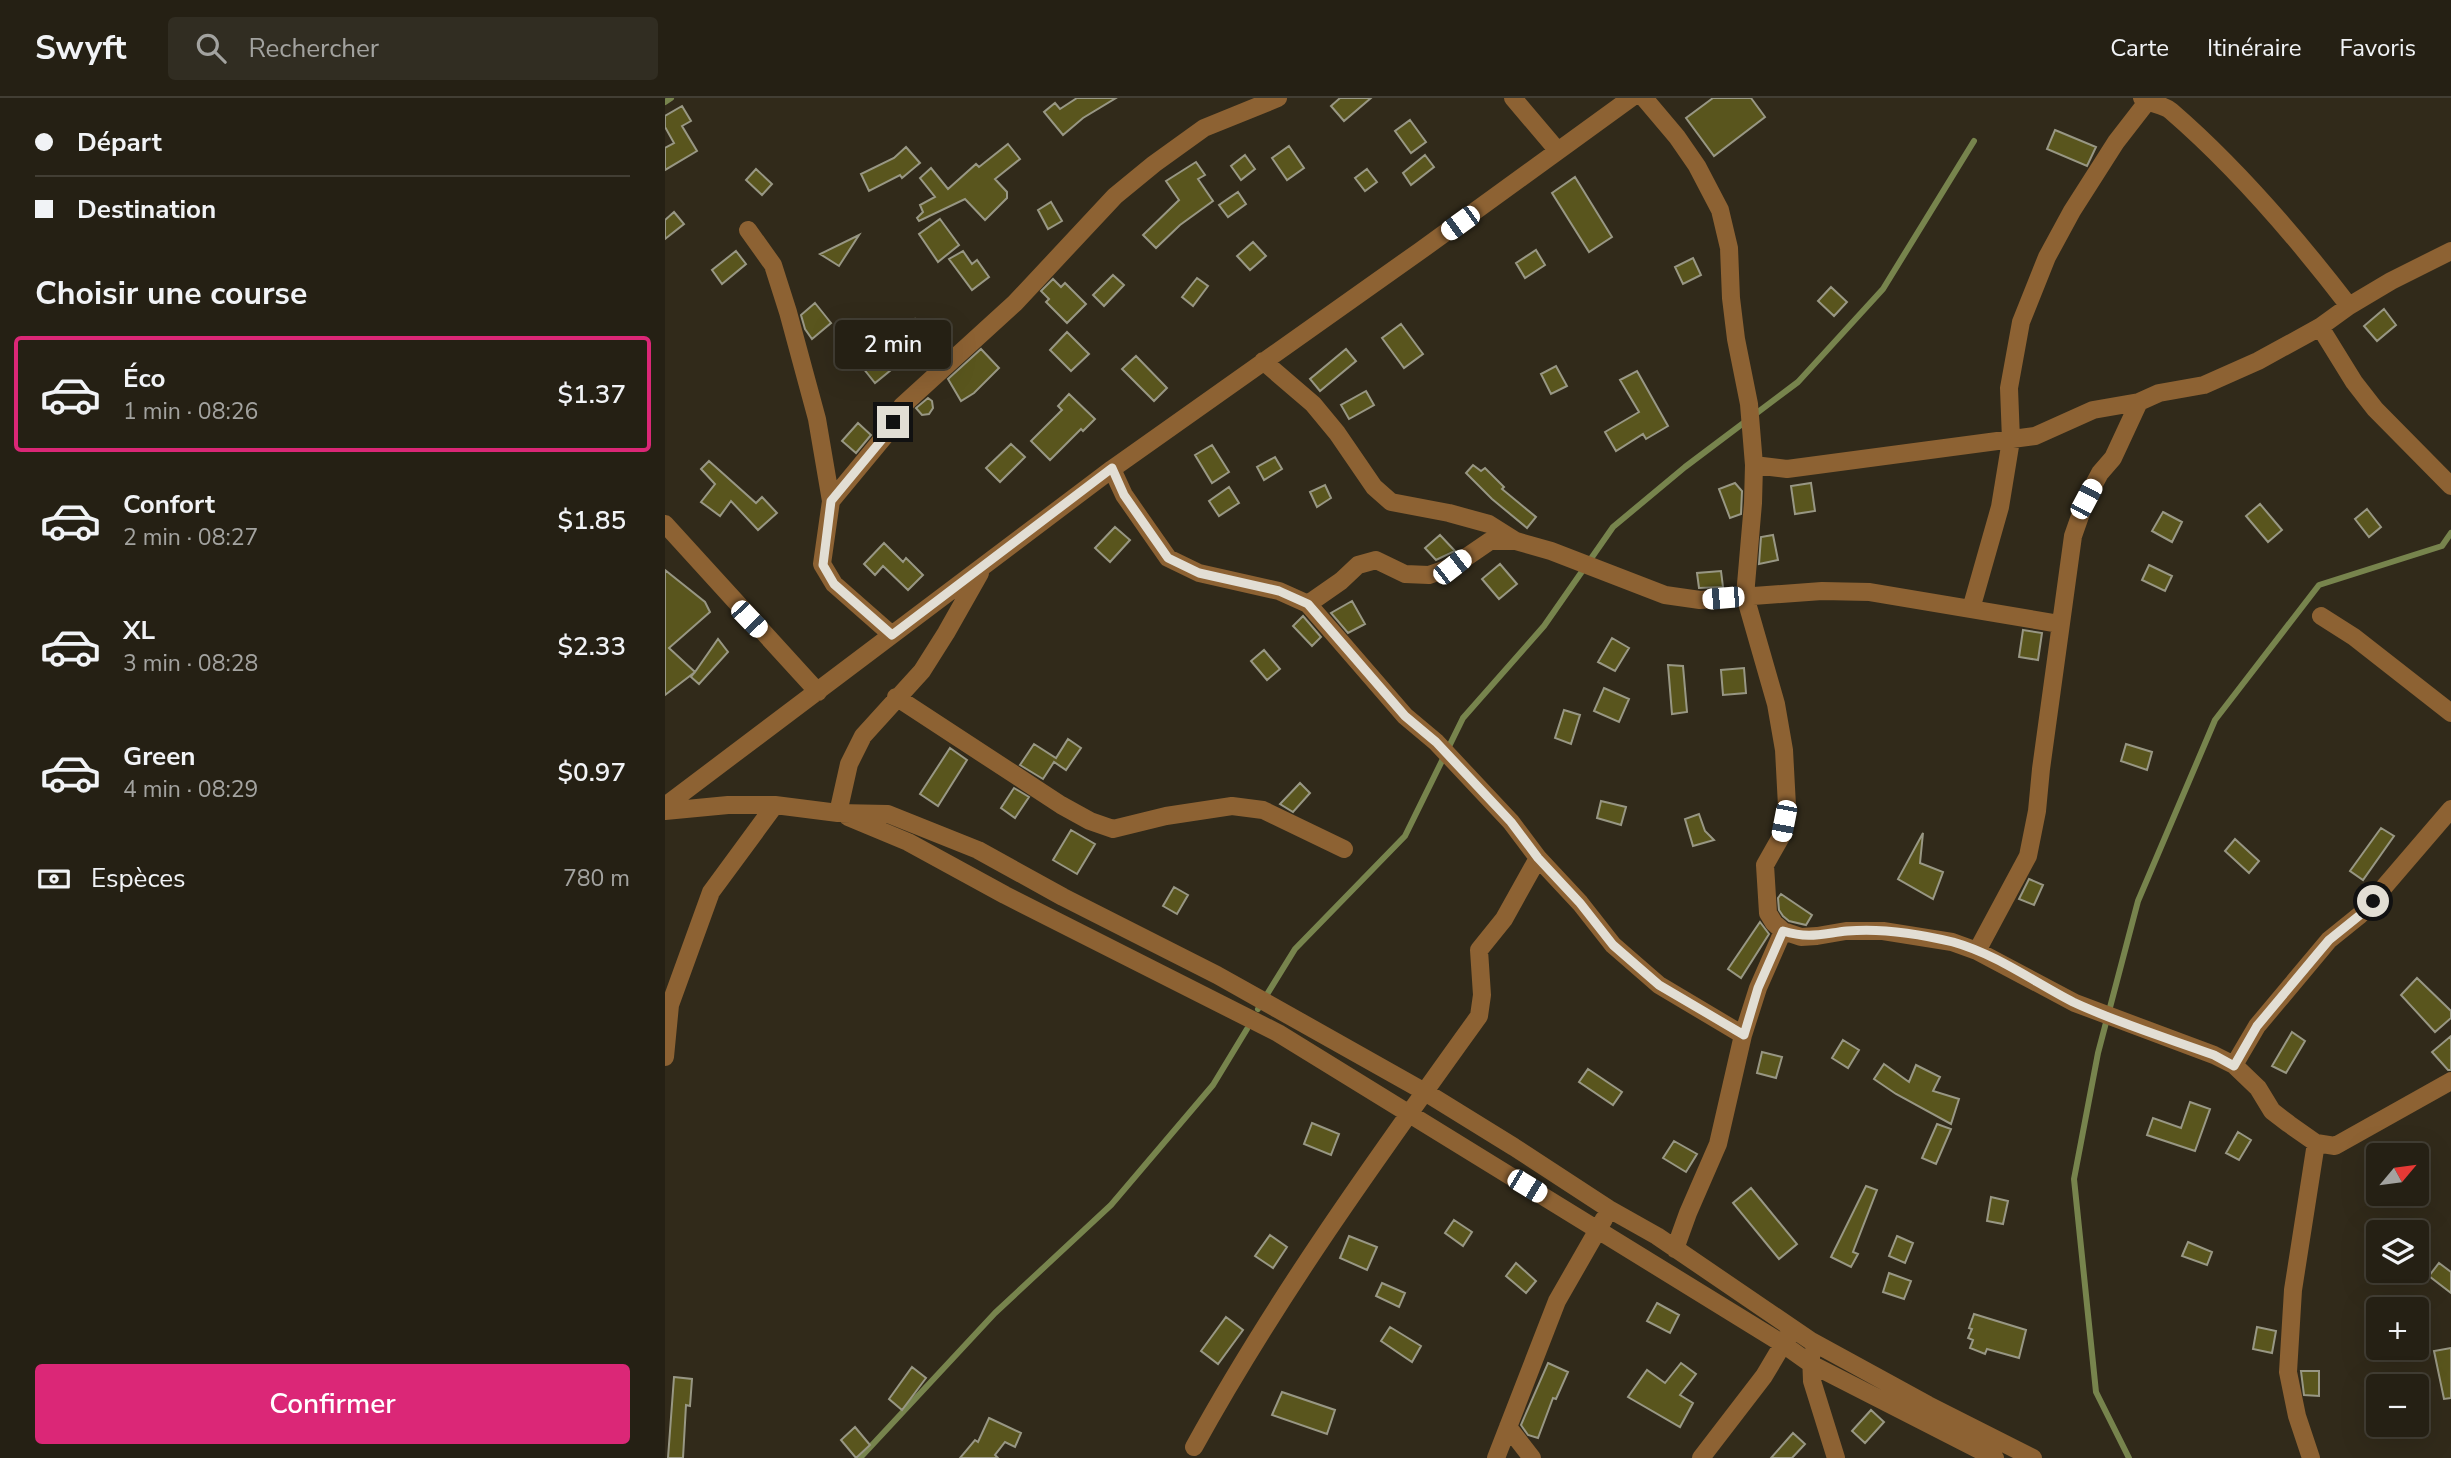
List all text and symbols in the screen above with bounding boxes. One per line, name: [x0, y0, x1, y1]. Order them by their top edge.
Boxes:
search box: [168, 17, 658, 80]
text: Swyft: [35, 26, 126, 71]
icon: search: [192, 29, 230, 67]
text: Rechercher: [248, 31, 379, 66]
text: Carte: [2110, 32, 2169, 64]
text: Itinéraire: [2207, 32, 2301, 64]
text: Favoris: [2339, 32, 2416, 64]
text: Départ: [77, 125, 162, 160]
text: Destination: [77, 192, 216, 227]
car: [1437, 202, 1484, 244]
text: Choisir une course: [35, 272, 307, 315]
callout: 2 min: [835, 320, 951, 370]
text: 2 min: [864, 329, 922, 360]
text: Éco: [123, 361, 165, 396]
icon: car: [39, 363, 102, 426]
text: $1.37: [557, 377, 626, 412]
text: 1 min · 08:26: [123, 396, 258, 427]
route end: [877, 406, 909, 438]
car: [2067, 476, 2106, 522]
text: Confort: [123, 487, 215, 522]
icon: car: [39, 489, 102, 552]
text: $1.85: [557, 503, 626, 538]
text: 2 min · 08:27: [123, 522, 258, 553]
car: [1429, 546, 1476, 588]
car: [1702, 586, 1745, 610]
car: [727, 597, 772, 641]
text: XL: [123, 613, 155, 648]
icon: car: [39, 615, 102, 678]
text: $2.33: [557, 629, 626, 664]
text: 3 min · 08:28: [123, 648, 258, 679]
text: Green: [123, 739, 196, 774]
icon: car: [39, 741, 102, 804]
text: $0.97: [557, 755, 626, 790]
text: 4 min · 08:29: [123, 774, 258, 805]
car: [1770, 798, 1799, 844]
icon: cash: [35, 860, 73, 898]
text: Espèces: [91, 861, 186, 896]
text: 780 m: [563, 863, 630, 894]
route start: [2357, 885, 2389, 917]
north arrow: [2366, 1143, 2429, 1206]
map controls: [2366, 1143, 2429, 1437]
car: [1504, 1166, 1551, 1206]
button: layers: [2366, 1220, 2429, 1283]
button: +: [2366, 1297, 2429, 1360]
button: Confirmer: [35, 1364, 630, 1444]
button: −: [2366, 1374, 2429, 1437]

